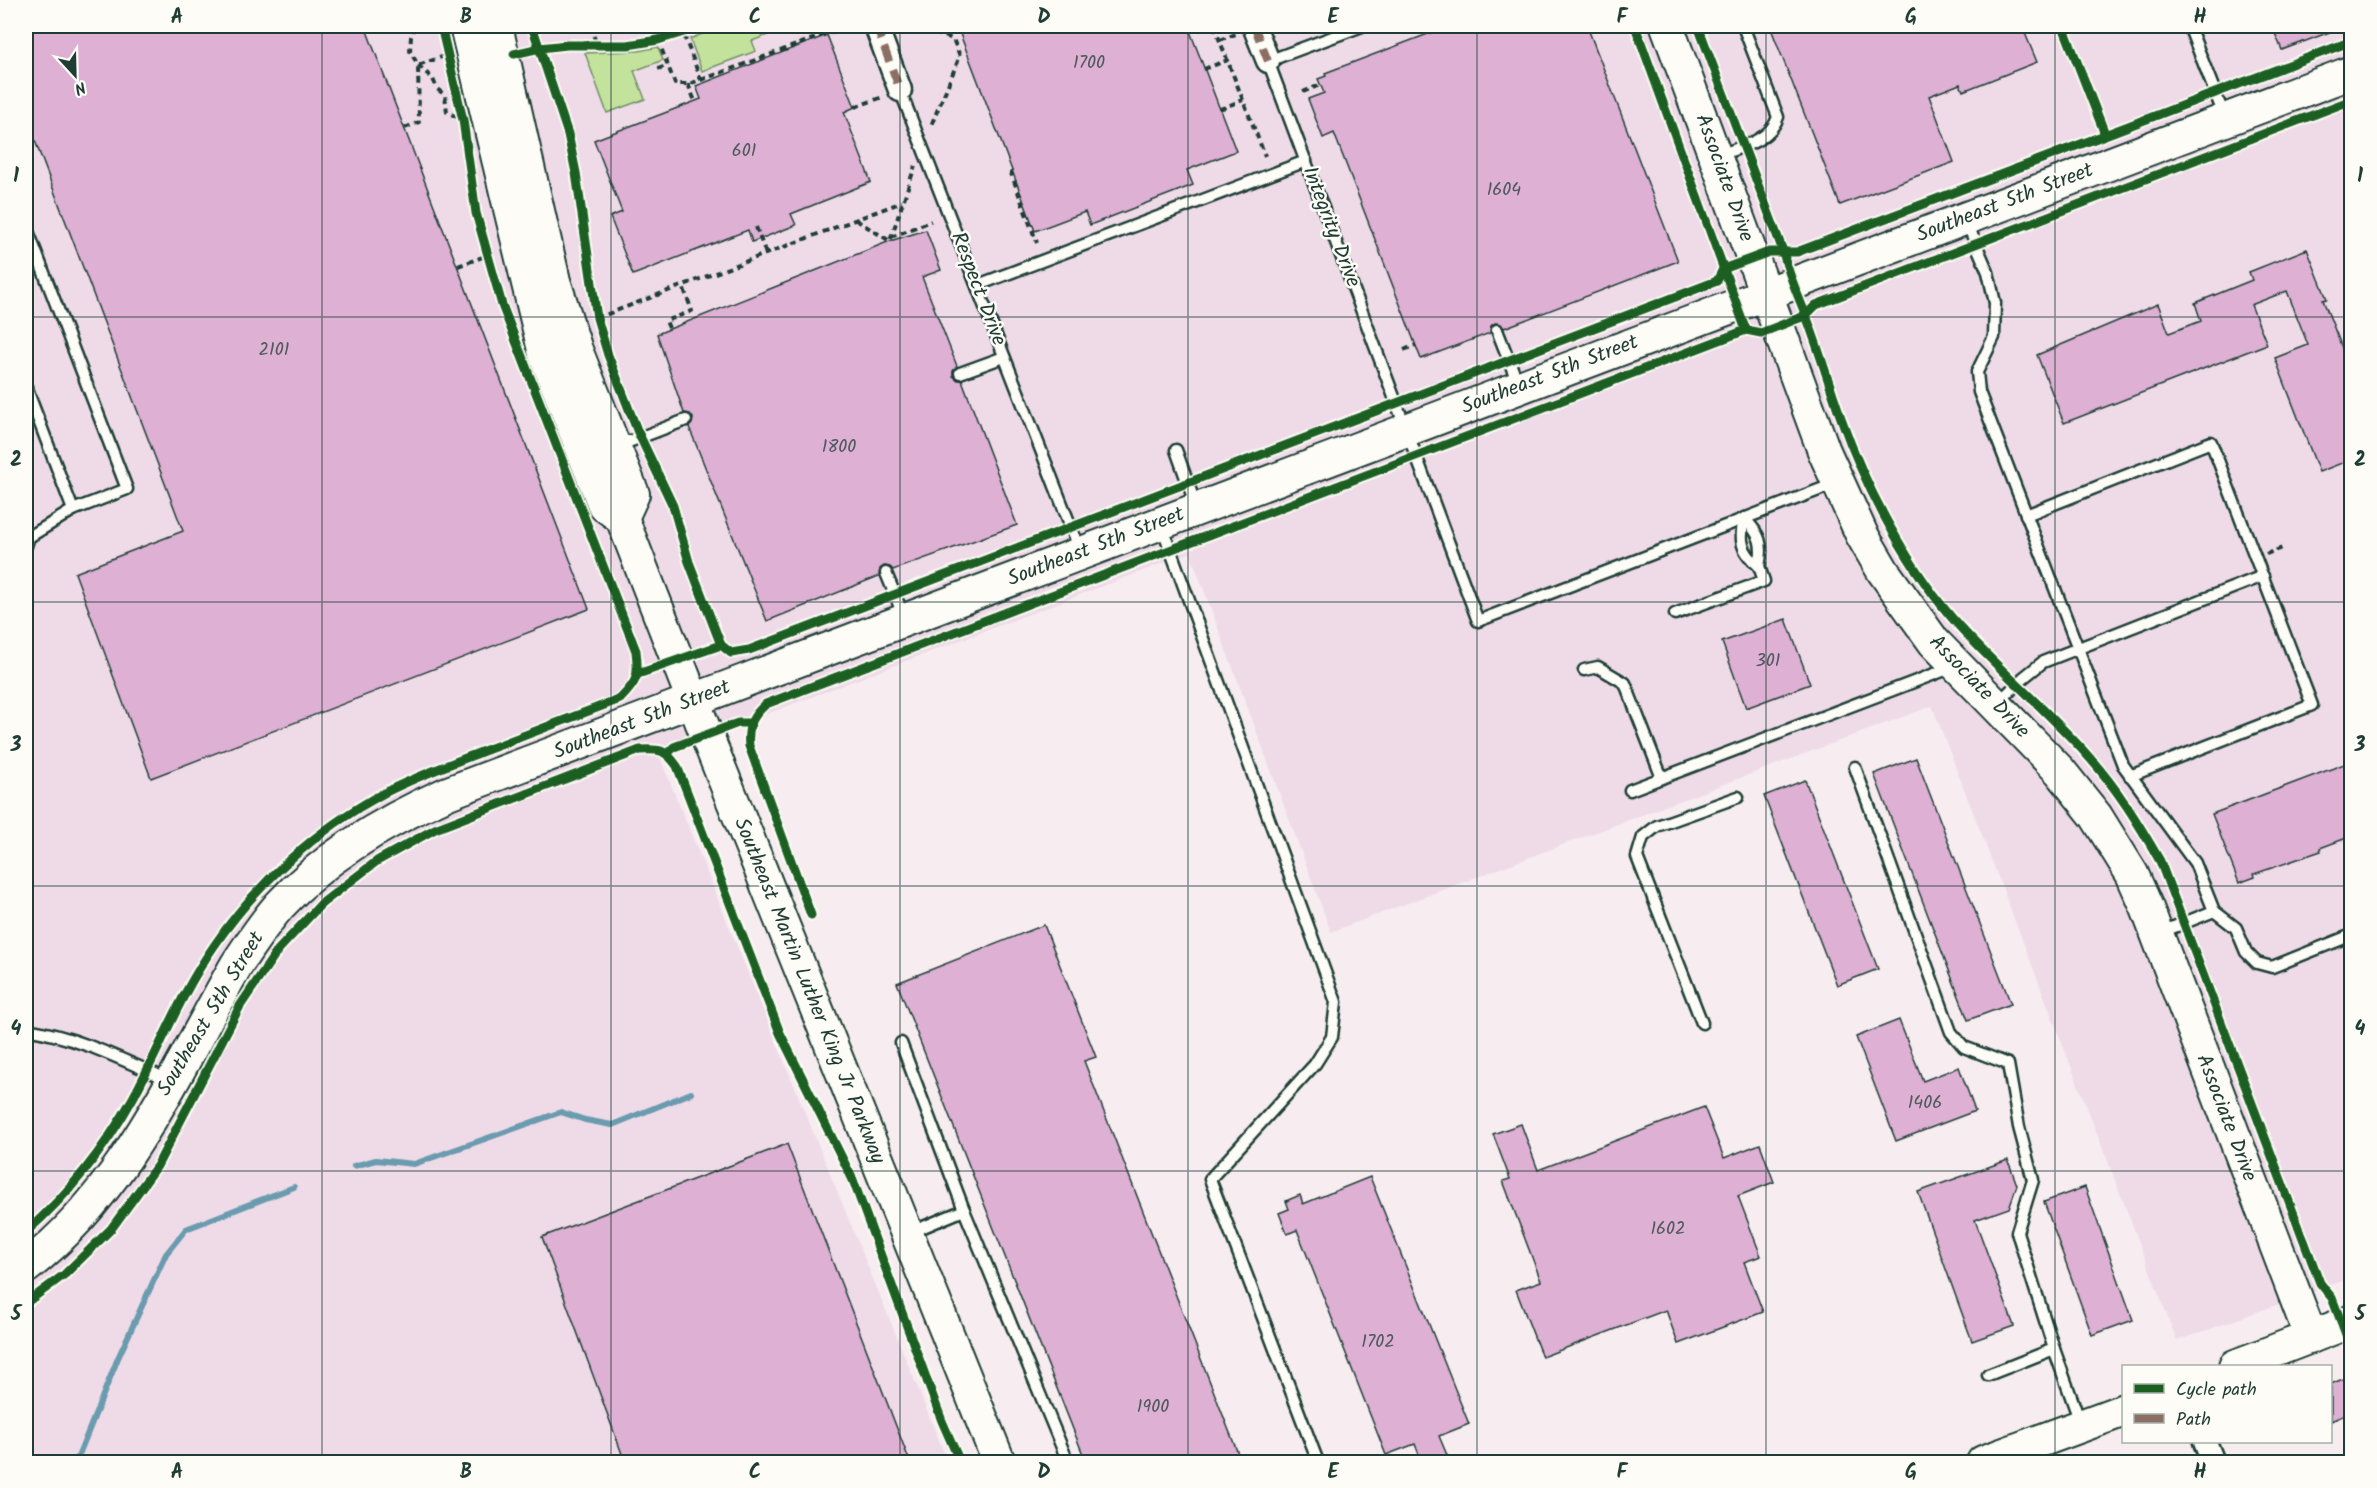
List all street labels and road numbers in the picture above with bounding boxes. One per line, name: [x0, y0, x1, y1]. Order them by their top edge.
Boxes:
street label: Associate Drive: [1686, 109, 1763, 247]
street label: Southeast 5th Street: [1912, 154, 2099, 252]
street label: Integrity Drive: [1293, 162, 1369, 293]
street label: Respect Drive: [941, 227, 1015, 351]
street label: Southeast 5th Street: [1457, 326, 1644, 424]
street label: Southeast 5th Street: [1003, 498, 1190, 596]
street label: Associate Drive: [1921, 627, 2038, 747]
street label: Southeast 5th Street: [549, 671, 736, 769]
street label: Southeast Martin Luther King Jr Parkway: [724, 813, 894, 1169]
street label: Southeast 5th Street: [149, 924, 274, 1103]
street label: Associate Drive: [2187, 1049, 2266, 1187]

